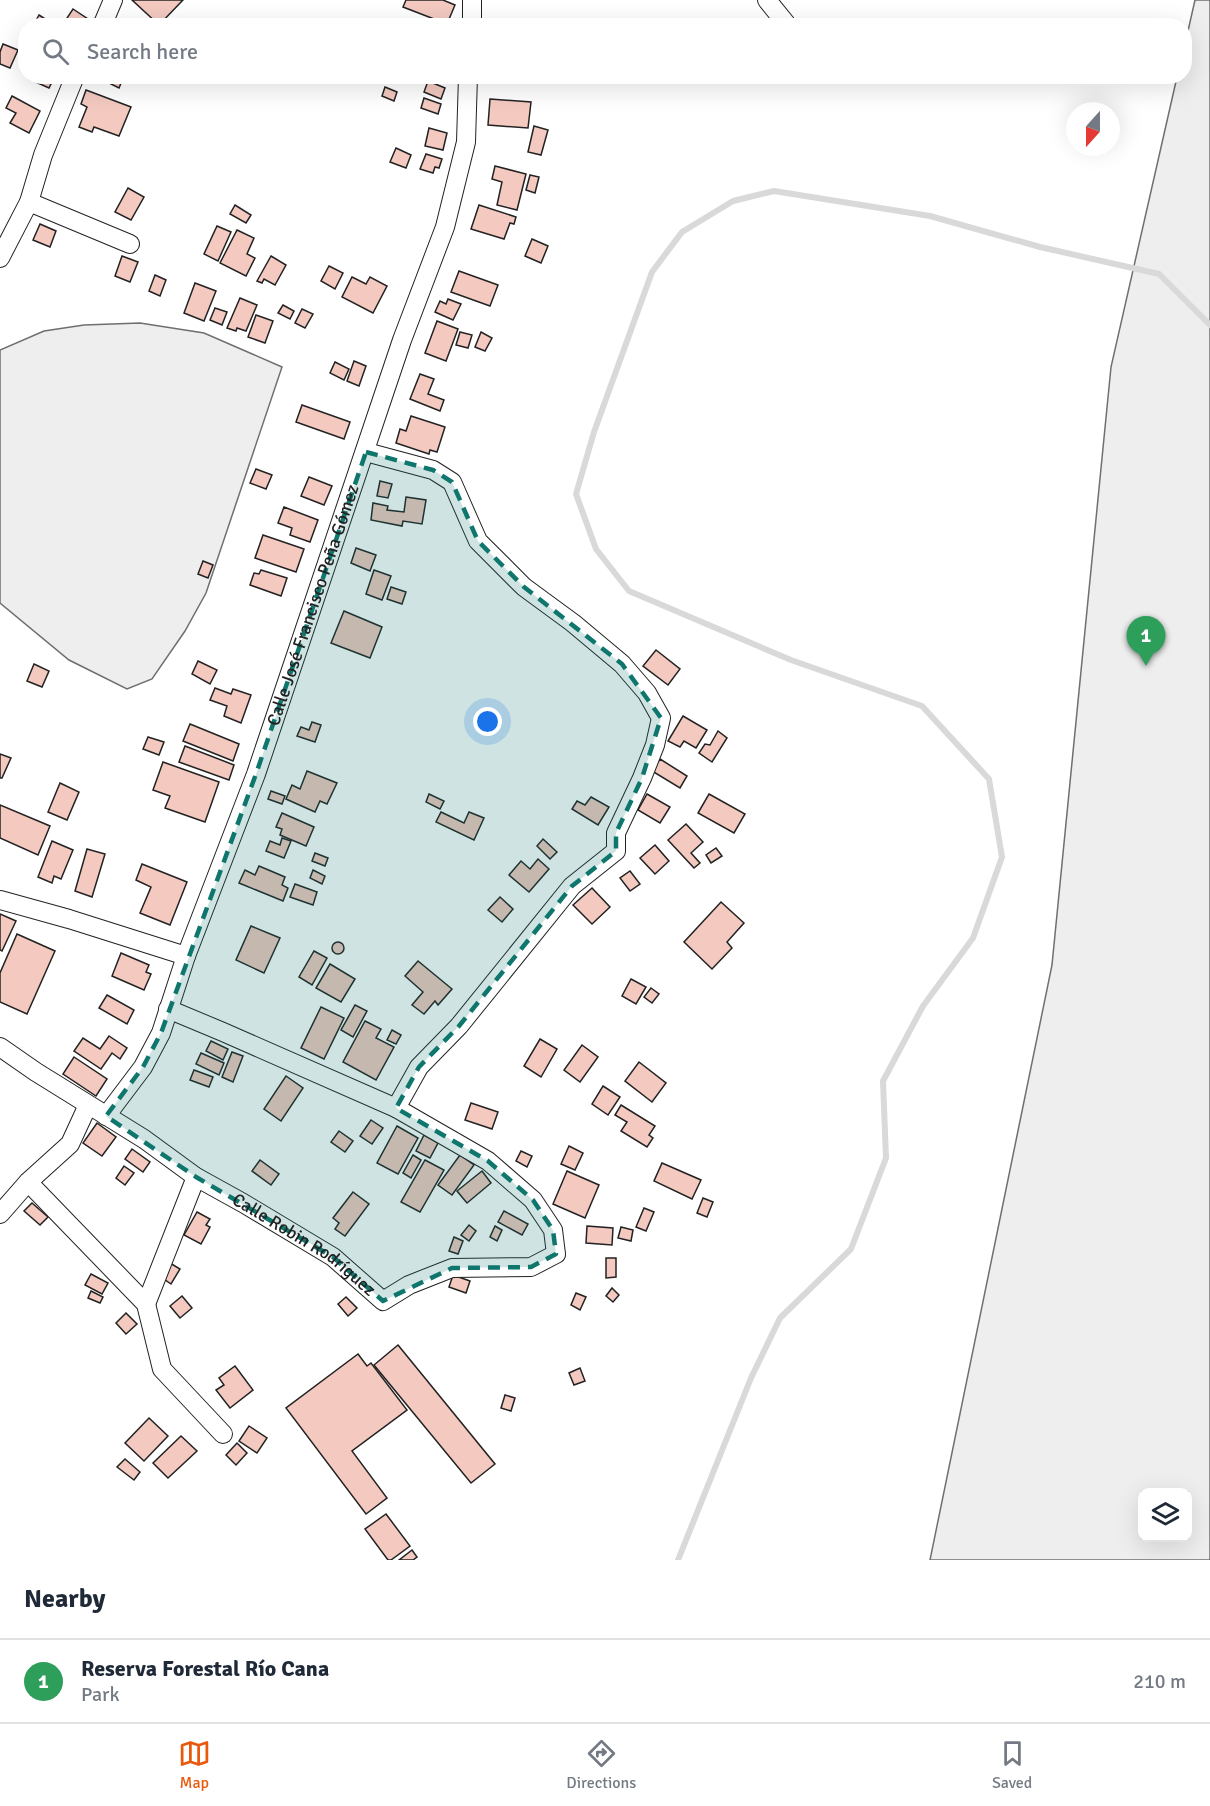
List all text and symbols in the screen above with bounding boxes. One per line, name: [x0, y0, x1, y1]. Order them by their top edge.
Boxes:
search box: [18, 18, 1192, 84]
icon: search: [39, 35, 72, 68]
text: Search here: [87, 38, 198, 65]
north arrow: [1066, 102, 1120, 156]
street label: Calle José Francisco Peña Gómez: [262, 482, 364, 729]
pin: 1: [1126, 616, 1166, 666]
your location: [473, 707, 502, 736]
street label: Calle Robin Rodríguez: [228, 1188, 380, 1301]
map controls: [1138, 1488, 1192, 1542]
button: layers: [1138, 1488, 1192, 1542]
text: Nearby: [24, 1583, 105, 1615]
text: Reserva Forestal Río Cana: [81, 1655, 329, 1682]
text: 1: [38, 1669, 49, 1694]
text: 210 m: [1133, 1669, 1186, 1694]
text: Park: [81, 1682, 119, 1707]
tab: Map: [178, 1737, 211, 1793]
tab: Directions: [566, 1737, 636, 1793]
tab: Saved: [992, 1737, 1032, 1793]

